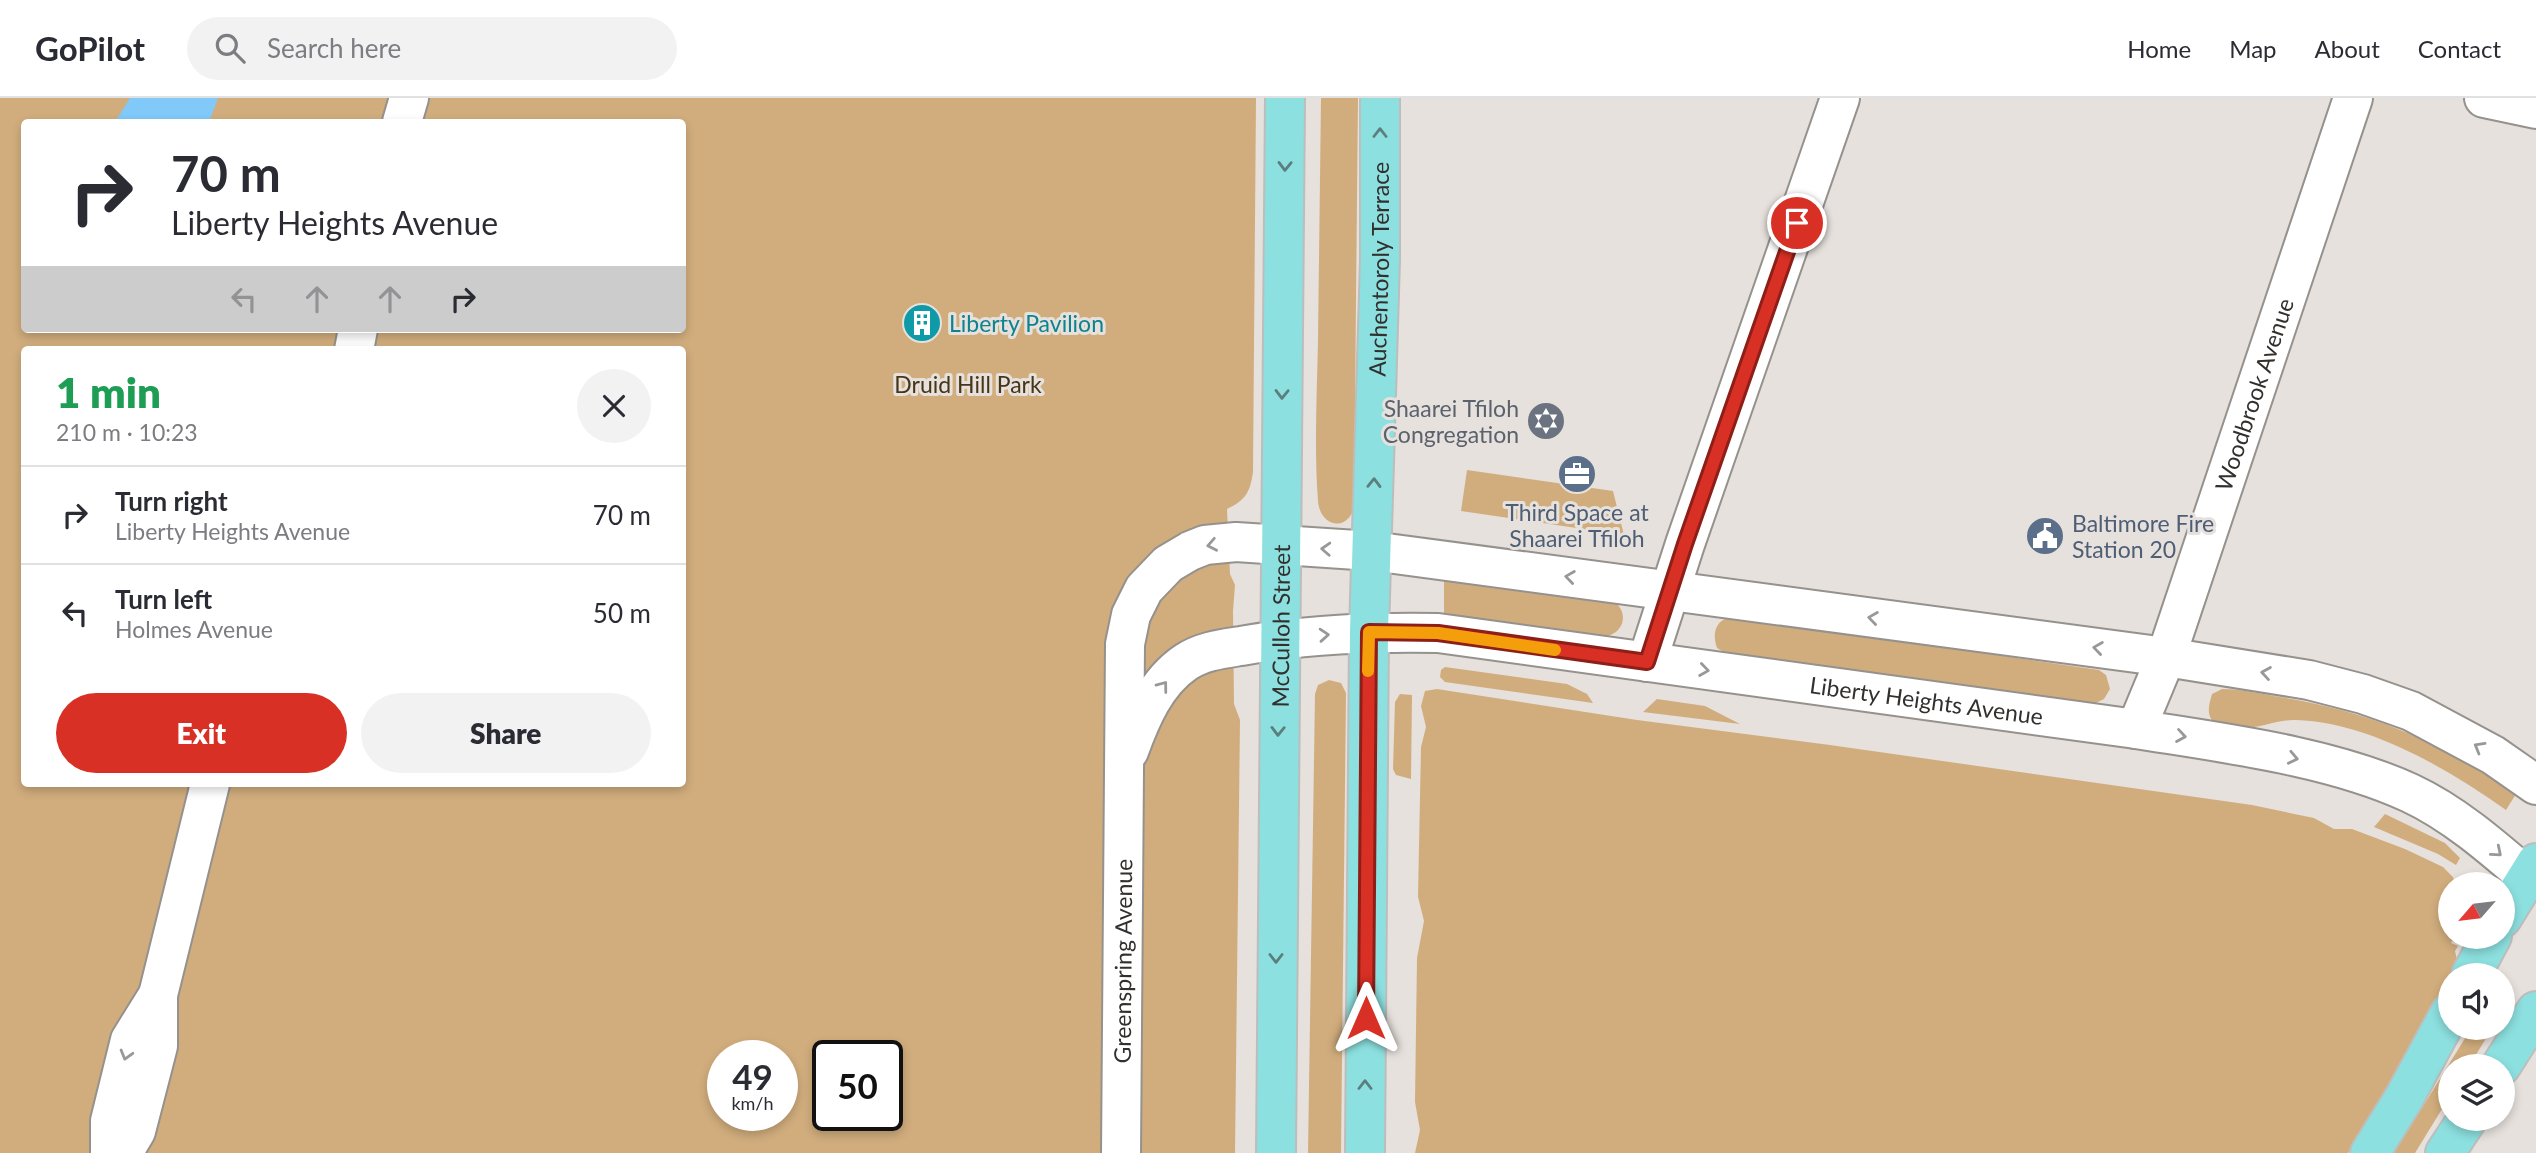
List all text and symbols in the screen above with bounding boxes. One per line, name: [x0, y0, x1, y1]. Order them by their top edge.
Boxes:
search box: [187, 17, 677, 80]
text: GoPilot: [35, 28, 145, 68]
icon: search: [211, 29, 249, 67]
text: Search here: [267, 32, 401, 64]
text: Home: [2127, 34, 2191, 63]
text: Map: [2229, 34, 2277, 63]
text: About: [2315, 34, 2380, 63]
text: Contact: [2418, 34, 2501, 63]
one-way arrow: [1372, 127, 1388, 138]
text: 70 m: [171, 144, 281, 202]
icon: right: [56, 147, 147, 238]
one-way arrow: [1277, 161, 1292, 172]
street label: Auchentoroly Terrace: [1363, 162, 1394, 377]
pin: [1767, 193, 1827, 253]
text: Liberty Heights Avenue: [171, 203, 498, 242]
icon: arrive: [1778, 204, 1816, 242]
icon: left: [225, 280, 263, 318]
icon: ahead: [298, 280, 336, 318]
icon: ahead: [371, 280, 409, 318]
icon: right: [444, 280, 482, 318]
street label: Woodbrook Avenue: [2209, 294, 2299, 494]
building icon: Liberty Pavilion: [901, 302, 943, 344]
place label: Liberty Pavilion: [949, 309, 1104, 337]
text: 1 min: [56, 367, 161, 417]
button: close: [577, 369, 651, 443]
park label: Druid Hill Park: [894, 370, 1042, 398]
one-way arrow: [1274, 388, 1289, 399]
place label: Shaarei Tfiloh Congregation: [1383, 394, 1519, 448]
synagogue icon: Shaarei Tfiloh Congregation: [1525, 400, 1567, 442]
text: 210 m · 10:23: [56, 418, 198, 446]
office icon: Third Space at Shaarei Tfiloh: [1556, 453, 1598, 495]
one-way arrow: [1367, 477, 1382, 488]
text: Turn right: [115, 485, 228, 517]
icon: right: [56, 496, 94, 534]
place label: Third Space at Shaarei Tfiloh: [1505, 498, 1649, 552]
text: 70 m: [593, 499, 651, 531]
place label: Baltimore Fire Station 20: [2072, 509, 2214, 563]
public building icon: Baltimore Fire Station 20: [2024, 515, 2066, 557]
text: Liberty Heights Avenue: [115, 517, 350, 545]
one-way arrow: [1206, 536, 1218, 551]
one-way arrow: [1320, 541, 1331, 556]
street label: McCulloh Street: [1266, 544, 1295, 708]
one-way arrow: [1564, 570, 1576, 585]
text: Turn left: [115, 583, 212, 615]
icon: left: [56, 594, 94, 632]
text: 50 m: [593, 597, 651, 629]
one-way arrow: [1867, 611, 1878, 626]
text: Holmes Avenue: [115, 615, 273, 643]
one-way arrow: [1319, 628, 1330, 643]
one-way arrow: [2092, 641, 2104, 656]
one-way arrow: [1698, 662, 1710, 677]
one-way arrow: [2260, 666, 2272, 681]
street label: Liberty Heights Avenue: [1808, 670, 2045, 730]
one-way arrow: [1154, 681, 1167, 694]
button: Exit: [56, 693, 347, 773]
button: Share: [361, 693, 651, 773]
one-way arrow: [1270, 726, 1286, 737]
one-way arrow: [2175, 728, 2187, 743]
one-way arrow: [2474, 742, 2487, 755]
one-way arrow: [2287, 750, 2299, 764]
one-way arrow: [2489, 844, 2502, 856]
street label: Greenspring Avenue: [1108, 859, 1137, 1063]
north arrow: [2438, 872, 2515, 948]
map controls: [2438, 872, 2515, 1131]
one-way arrow: [1268, 954, 1284, 964]
button: sound: [2438, 963, 2515, 1040]
position arrow: [1329, 981, 1403, 1055]
speed limit sign: 50: [812, 1040, 903, 1131]
one-way arrow: [119, 1048, 134, 1060]
button: layers: [2438, 1054, 2515, 1131]
text: 49: [732, 1055, 773, 1097]
one-way arrow: [1357, 1079, 1373, 1090]
text: km/h: [731, 1092, 774, 1114]

